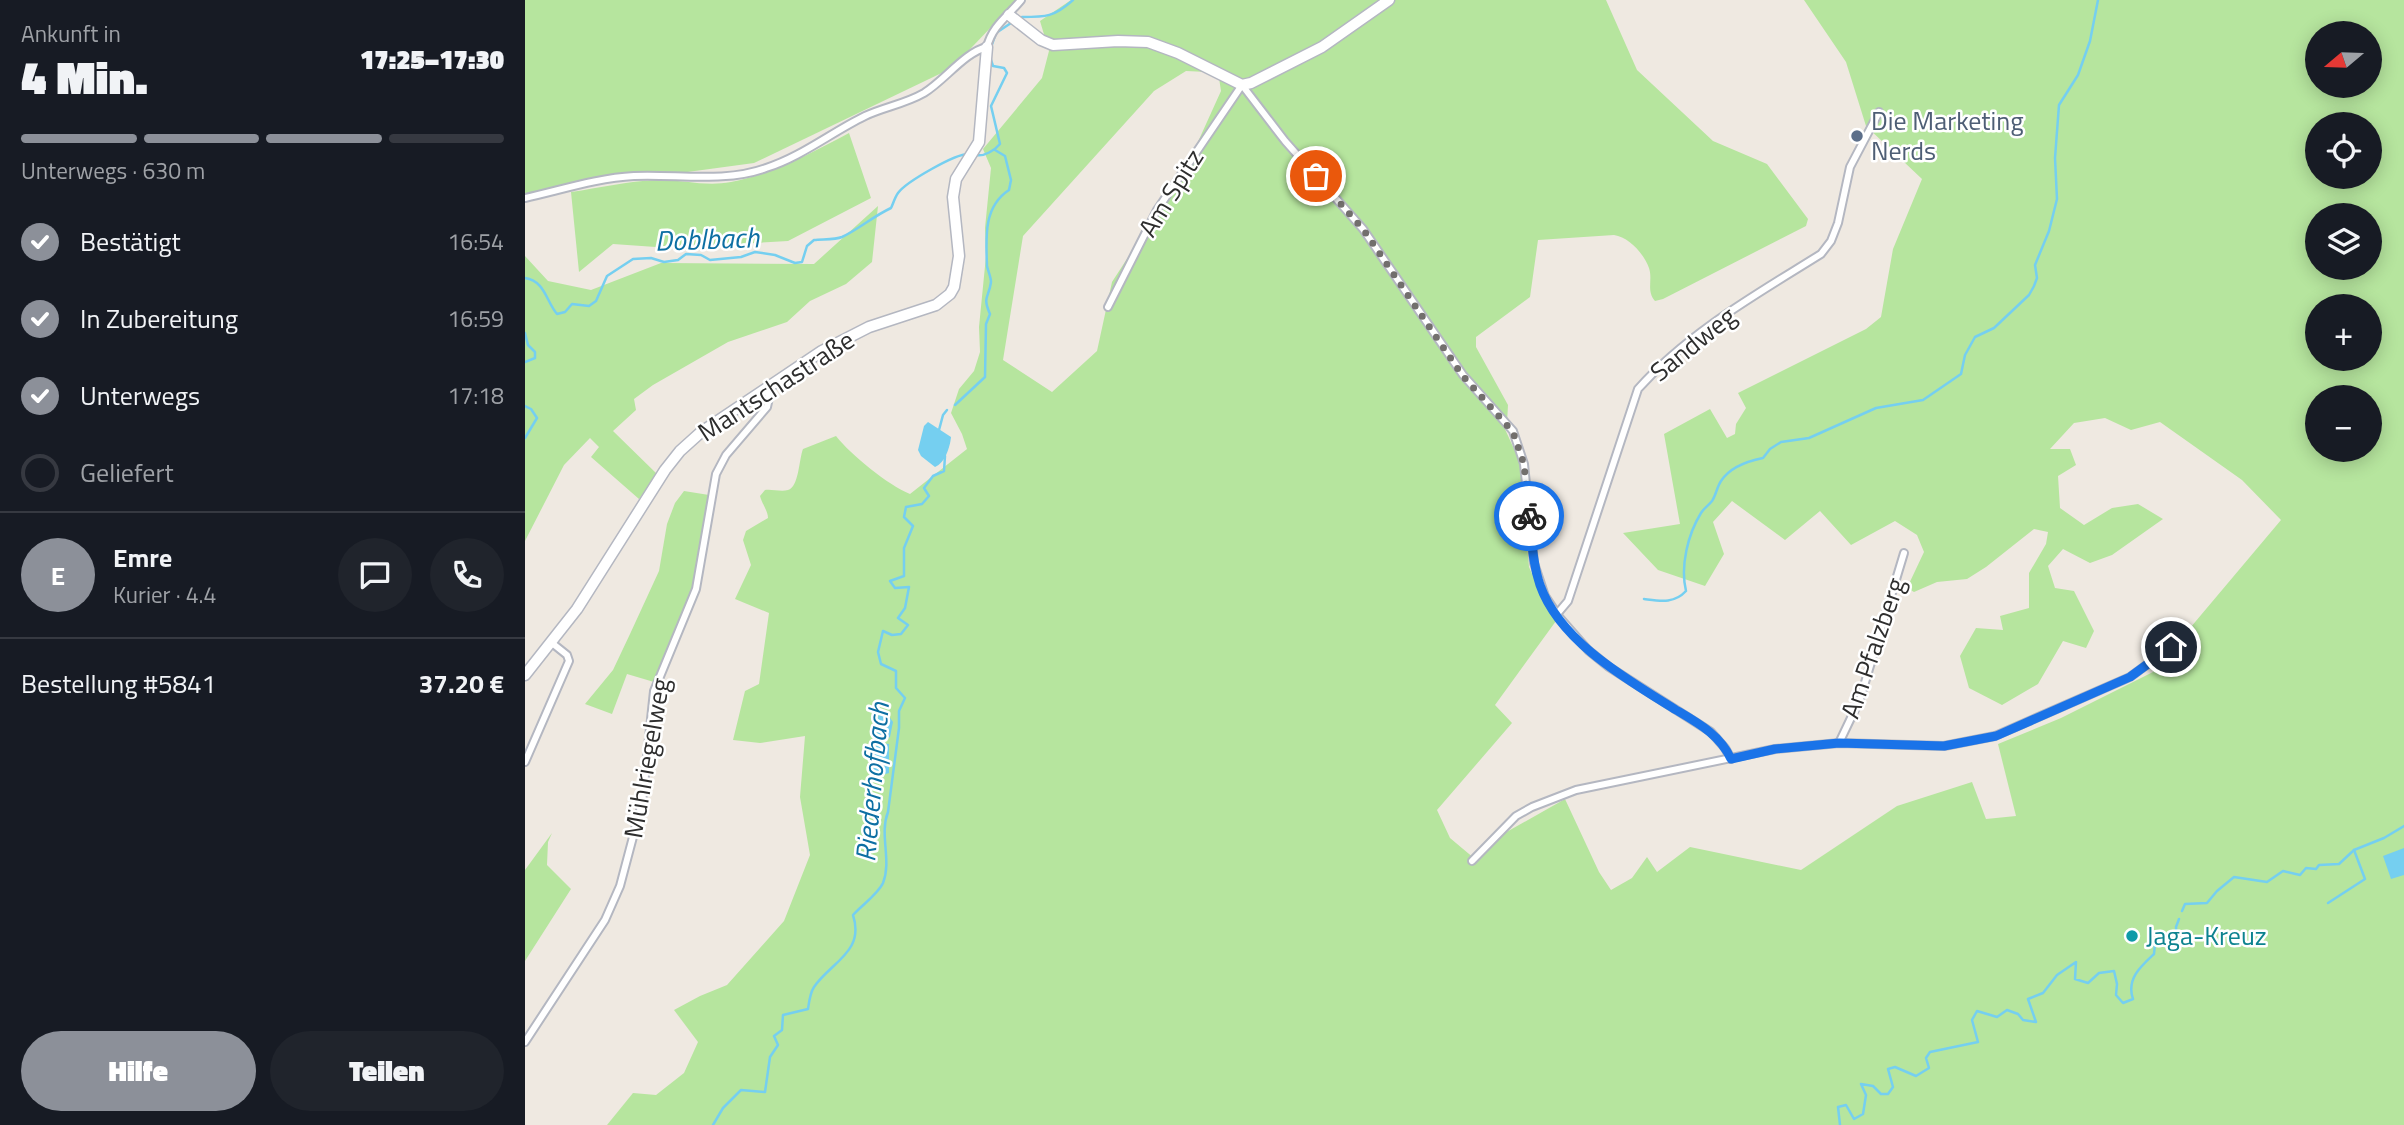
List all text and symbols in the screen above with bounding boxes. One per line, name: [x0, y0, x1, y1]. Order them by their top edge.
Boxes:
text: Ankunft in: [21, 16, 121, 51]
north arrow: [2305, 21, 2382, 98]
map controls: [2305, 21, 2382, 462]
text: 17:25–17:30: [360, 40, 504, 79]
text: 4 Min.: [21, 42, 148, 112]
place label: Die Marketing Nerds: [1871, 101, 2024, 170]
button: locate: [2305, 112, 2382, 189]
marker: Die Marketing Nerds: [1849, 128, 1865, 144]
street label: Am Spitz: [1128, 141, 1213, 244]
pin: [1286, 146, 1346, 206]
text: Unterwegs · 630 m: [21, 153, 205, 188]
icon: bag: [1297, 157, 1335, 195]
button: layers: [2305, 203, 2382, 280]
water label: Doblbach: [654, 215, 761, 262]
text: Bestätigt: [80, 222, 181, 261]
icon: check: [21, 223, 59, 261]
text: 16:54: [447, 224, 504, 259]
button: +: [2305, 294, 2382, 371]
street label: Sandweg: [1641, 297, 1744, 391]
text: In Zubereitung: [80, 299, 238, 338]
icon: check: [21, 300, 59, 338]
text: 16:59: [447, 301, 504, 336]
street label: Mantschastraße: [690, 320, 862, 451]
text: Unterwegs: [80, 376, 200, 415]
icon: check: [21, 377, 59, 415]
text: 17:18: [447, 378, 504, 413]
button: −: [2305, 385, 2382, 462]
text: Geliefert: [80, 453, 174, 492]
courier: [1494, 481, 1564, 551]
icon: bike: [1510, 497, 1548, 535]
text: Emre: [113, 538, 172, 577]
button: chat: [338, 538, 412, 612]
button: phone: [430, 538, 504, 612]
text: E: [51, 556, 65, 595]
street label: Am Pfalzberg: [1830, 572, 1915, 724]
text: Kurier · 4.4: [113, 577, 216, 612]
pin: [2141, 617, 2201, 677]
icon: home: [2152, 628, 2190, 666]
text: Bestellung #5841: [21, 664, 216, 703]
text: 37.20 €: [419, 664, 504, 703]
street label: Mühlriegelweg: [613, 675, 680, 841]
water label: Riederhofbach: [843, 699, 900, 863]
place label: Jaga-Kreuz: [2146, 916, 2267, 955]
marker: Jaga-Kreuz: [2124, 928, 2140, 944]
button: Hilfe: [21, 1031, 256, 1111]
button: Teilen: [270, 1031, 504, 1111]

